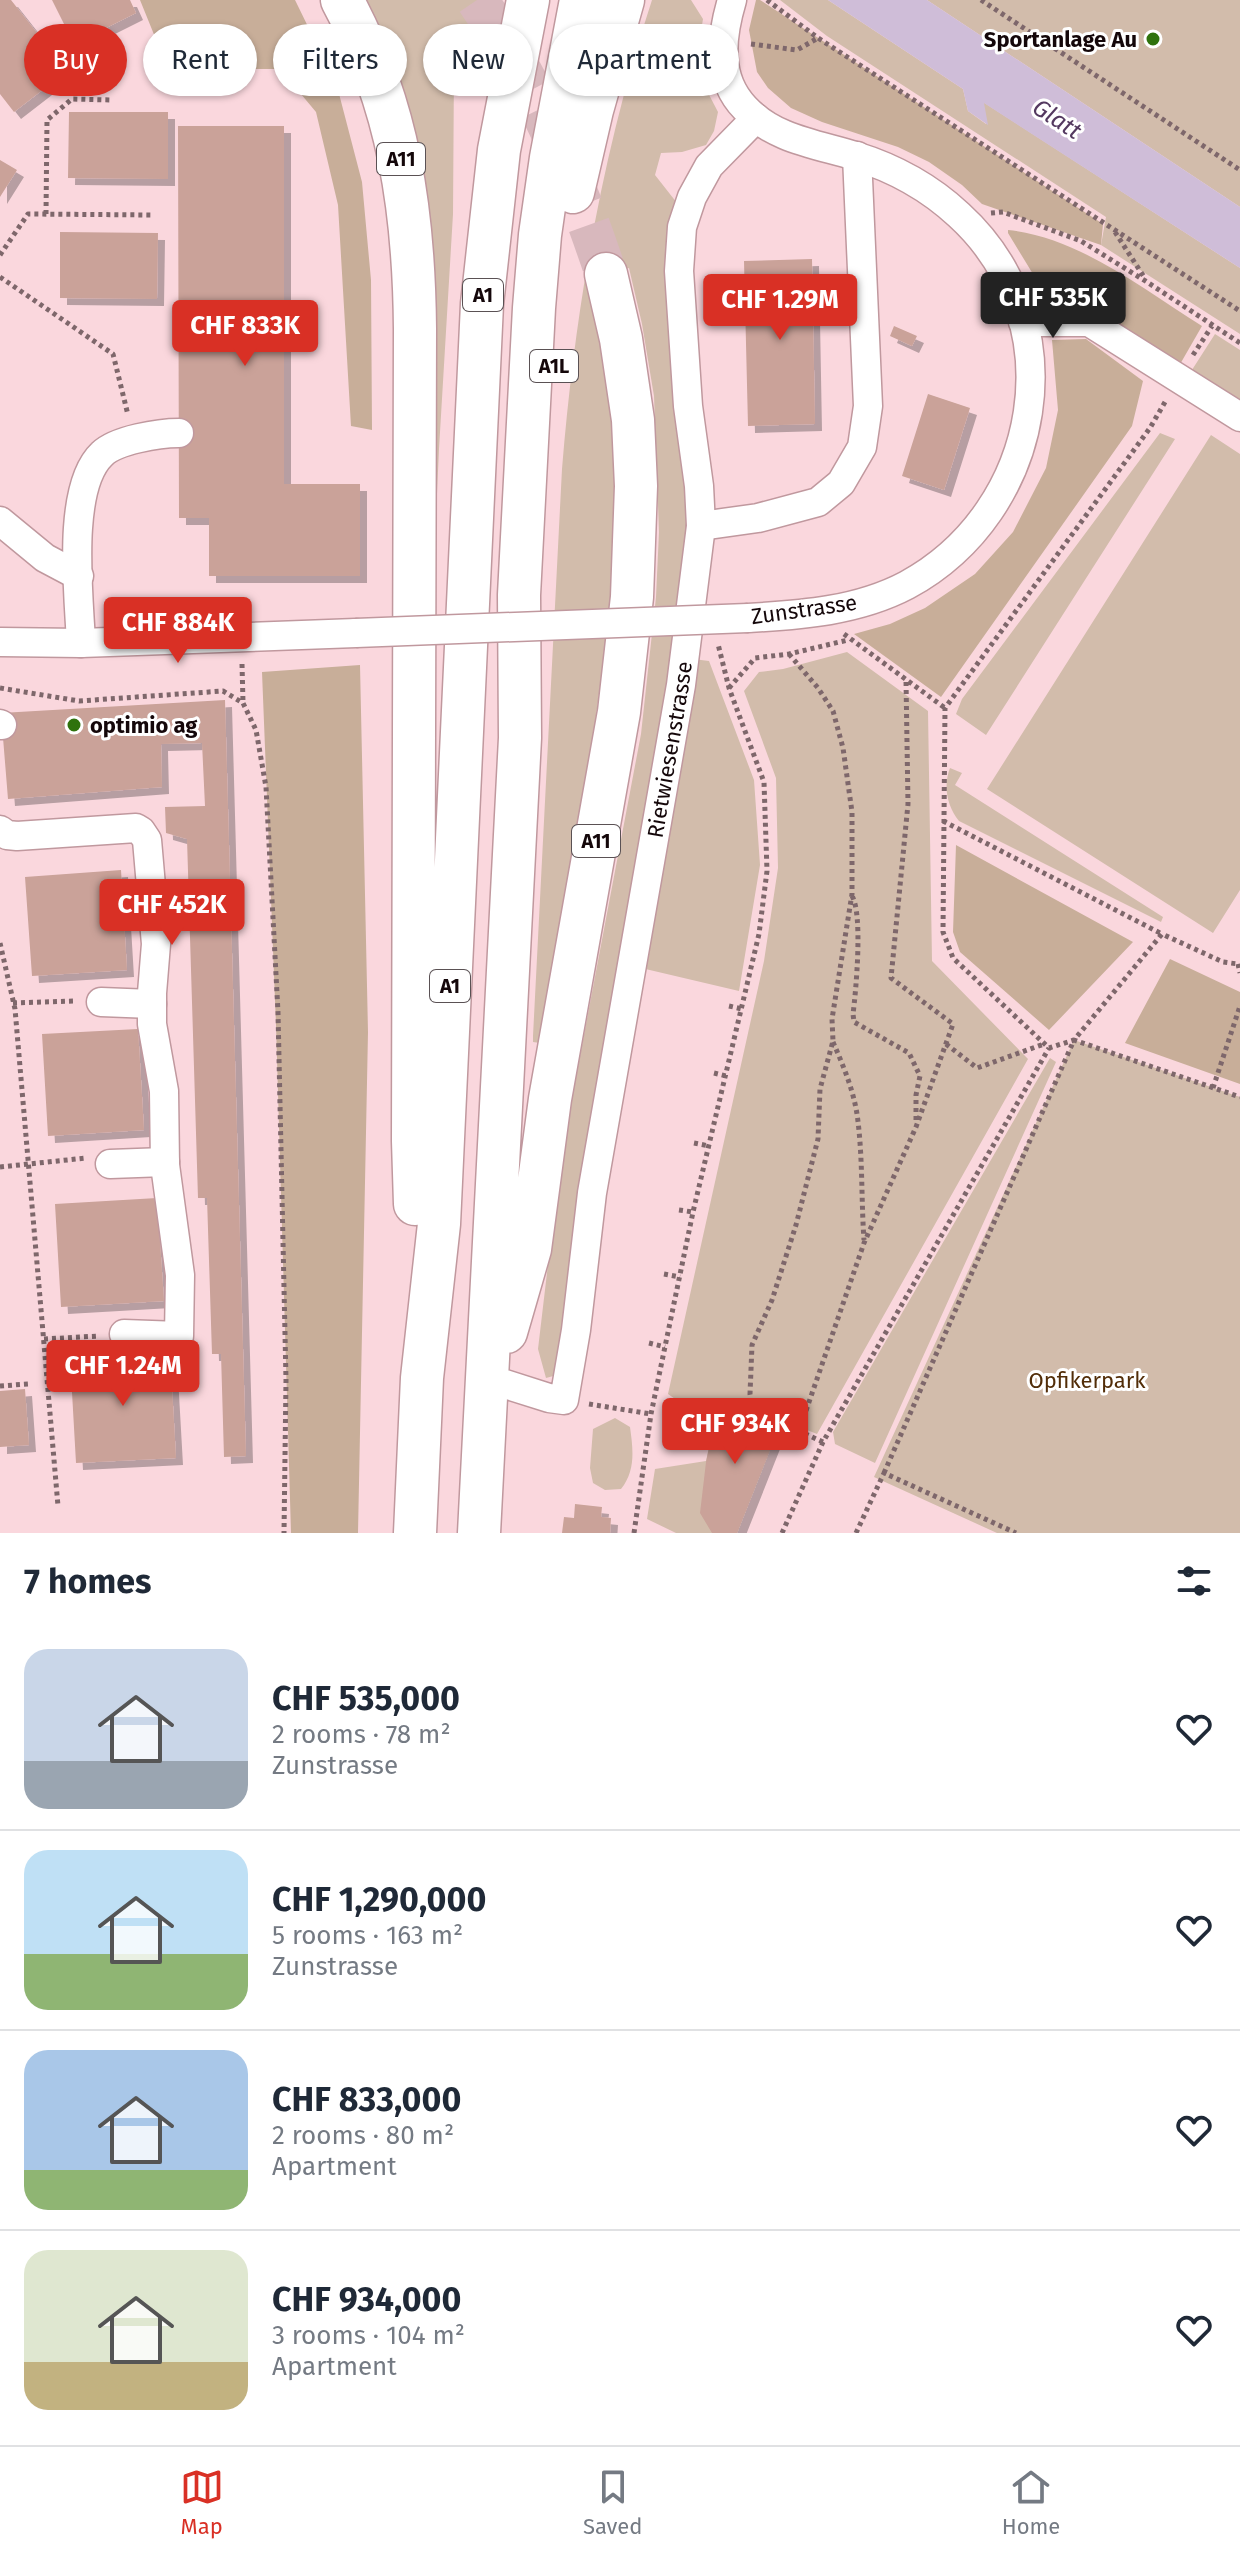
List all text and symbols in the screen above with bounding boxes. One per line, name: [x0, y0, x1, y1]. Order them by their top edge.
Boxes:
chip: Buy: [24, 24, 127, 96]
chip: Rent: [143, 24, 257, 96]
chip: Filters: [273, 24, 407, 96]
chip: New: [423, 24, 533, 96]
chip: Apartment: [549, 24, 739, 96]
place label: Sportanlage Au: [984, 26, 1137, 53]
marker: Sportanlage Au: [1144, 30, 1162, 48]
water label: Glatt: [1027, 93, 1087, 145]
road number: A11: [377, 143, 425, 175]
pin: CHF 535K: [970, 272, 1136, 340]
pin: CHF 1.29M: [688, 274, 872, 342]
road number: A1: [463, 279, 503, 311]
text: CHF 535K: [999, 282, 1107, 313]
text: CHF 1.29M: [721, 284, 839, 315]
pin: CHF 833K: [162, 300, 328, 368]
text: CHF 833K: [190, 310, 300, 341]
road number: A1L: [530, 350, 578, 382]
street label: Zunstrasse: [749, 589, 859, 630]
pin: CHF 884K: [95, 597, 261, 665]
text: CHF 884K: [122, 607, 234, 638]
street label: Rietwiesenstrasse: [641, 660, 698, 840]
place label: optimio ag: [90, 712, 198, 739]
marker: optimio ag: [65, 716, 83, 734]
road number: A11: [572, 825, 620, 857]
pin: CHF 452K: [89, 879, 255, 947]
text: CHF 452K: [118, 889, 227, 920]
road number: A1: [430, 970, 470, 1002]
pin: CHF 1.24M: [31, 1340, 215, 1408]
text: CHF 1.24M: [64, 1350, 182, 1381]
park label: Opfikerpark: [1028, 1367, 1146, 1394]
pin: CHF 934K: [652, 1398, 818, 1466]
text: CHF 934K: [680, 1408, 790, 1439]
icon: filters: [1172, 1559, 1216, 1603]
text: 7 homes: [24, 1561, 151, 1602]
text: CHF 535,000: [272, 1678, 460, 1719]
icon: home: [88, 1681, 184, 1777]
icon: heart: [1172, 1707, 1216, 1751]
text: 2 rooms · 78 m²: [272, 1719, 451, 1750]
text: Zunstrasse: [272, 1750, 398, 1781]
text: CHF 1,290,000: [272, 1879, 486, 1920]
icon: home: [88, 1882, 184, 1978]
icon: heart: [1172, 1908, 1216, 1952]
text: 5 rooms · 163 m²: [272, 1920, 463, 1951]
text: Zunstrasse: [272, 1951, 398, 1982]
text: CHF 833,000: [272, 2079, 461, 2120]
icon: home: [88, 2082, 184, 2178]
icon: heart: [1172, 2108, 1216, 2152]
text: 2 rooms · 80 m²: [272, 2120, 454, 2151]
text: Apartment: [272, 2151, 397, 2182]
text: CHF 934,000: [272, 2279, 461, 2320]
icon: home: [88, 2282, 184, 2378]
icon: heart: [1172, 2308, 1216, 2352]
text: 3 rooms · 104 m²: [272, 2320, 465, 2351]
text: Apartment: [272, 2351, 397, 2382]
tab: Map: [180, 2465, 224, 2540]
tab: Saved: [583, 2465, 642, 2540]
tab: Home: [1002, 2465, 1060, 2540]

